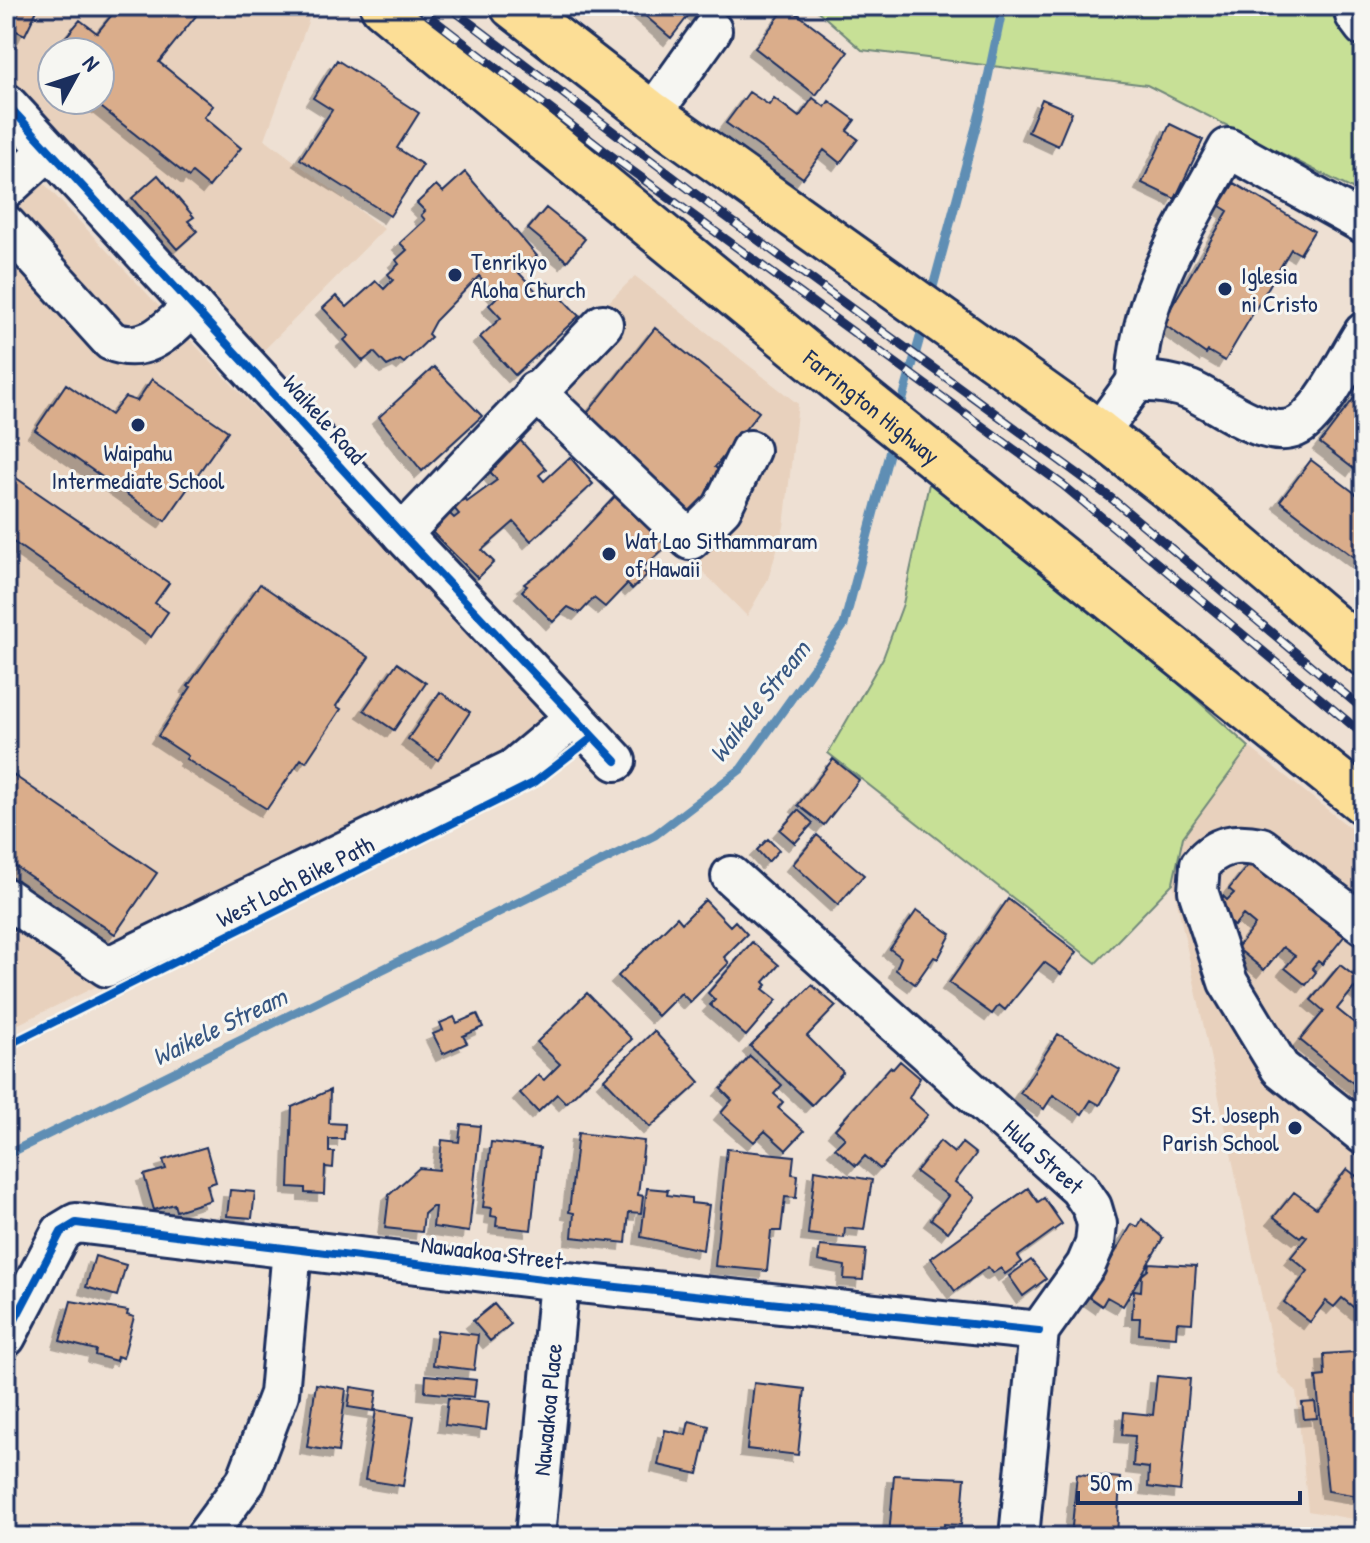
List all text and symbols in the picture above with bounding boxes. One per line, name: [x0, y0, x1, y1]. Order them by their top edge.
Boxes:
north arrow: [36, 36, 116, 116]
text: N: [76, 49, 107, 77]
place label: Tenrikyo Aloha Church: [471, 245, 585, 305]
place label: Iglesia ni Cristo: [1241, 259, 1318, 319]
marker: Tenrikyo Aloha Church: [446, 266, 464, 284]
marker: Iglesia ni Cristo: [1216, 280, 1234, 298]
street label: Farrington Highway: [796, 341, 947, 471]
street label: Waikele Road: [276, 367, 374, 471]
marker: Waipahu Intermediate School: [129, 416, 147, 434]
place label: Waipahu Intermediate School: [51, 436, 225, 496]
place label: Wat Lao Sithammaram of Hawaii: [625, 524, 818, 584]
marker: Wat Lao Sithammaram of Hawaii: [600, 545, 618, 563]
water label: Waikele Stream: [700, 632, 818, 769]
street label: West Loch Bike Path: [211, 828, 379, 934]
water label: Waikele Stream: [146, 978, 293, 1074]
place label: St. Joseph Parish School: [1162, 1098, 1280, 1158]
street label: Hula Street: [997, 1112, 1091, 1202]
marker: St. Joseph Parish School: [1286, 1119, 1304, 1137]
street label: Nawaakoa Street: [419, 1227, 565, 1277]
street label: Nawaakoa Place: [525, 1341, 569, 1477]
scale bar: [1078, 1455, 1300, 1505]
text: 50 m: [1090, 1466, 1133, 1498]

